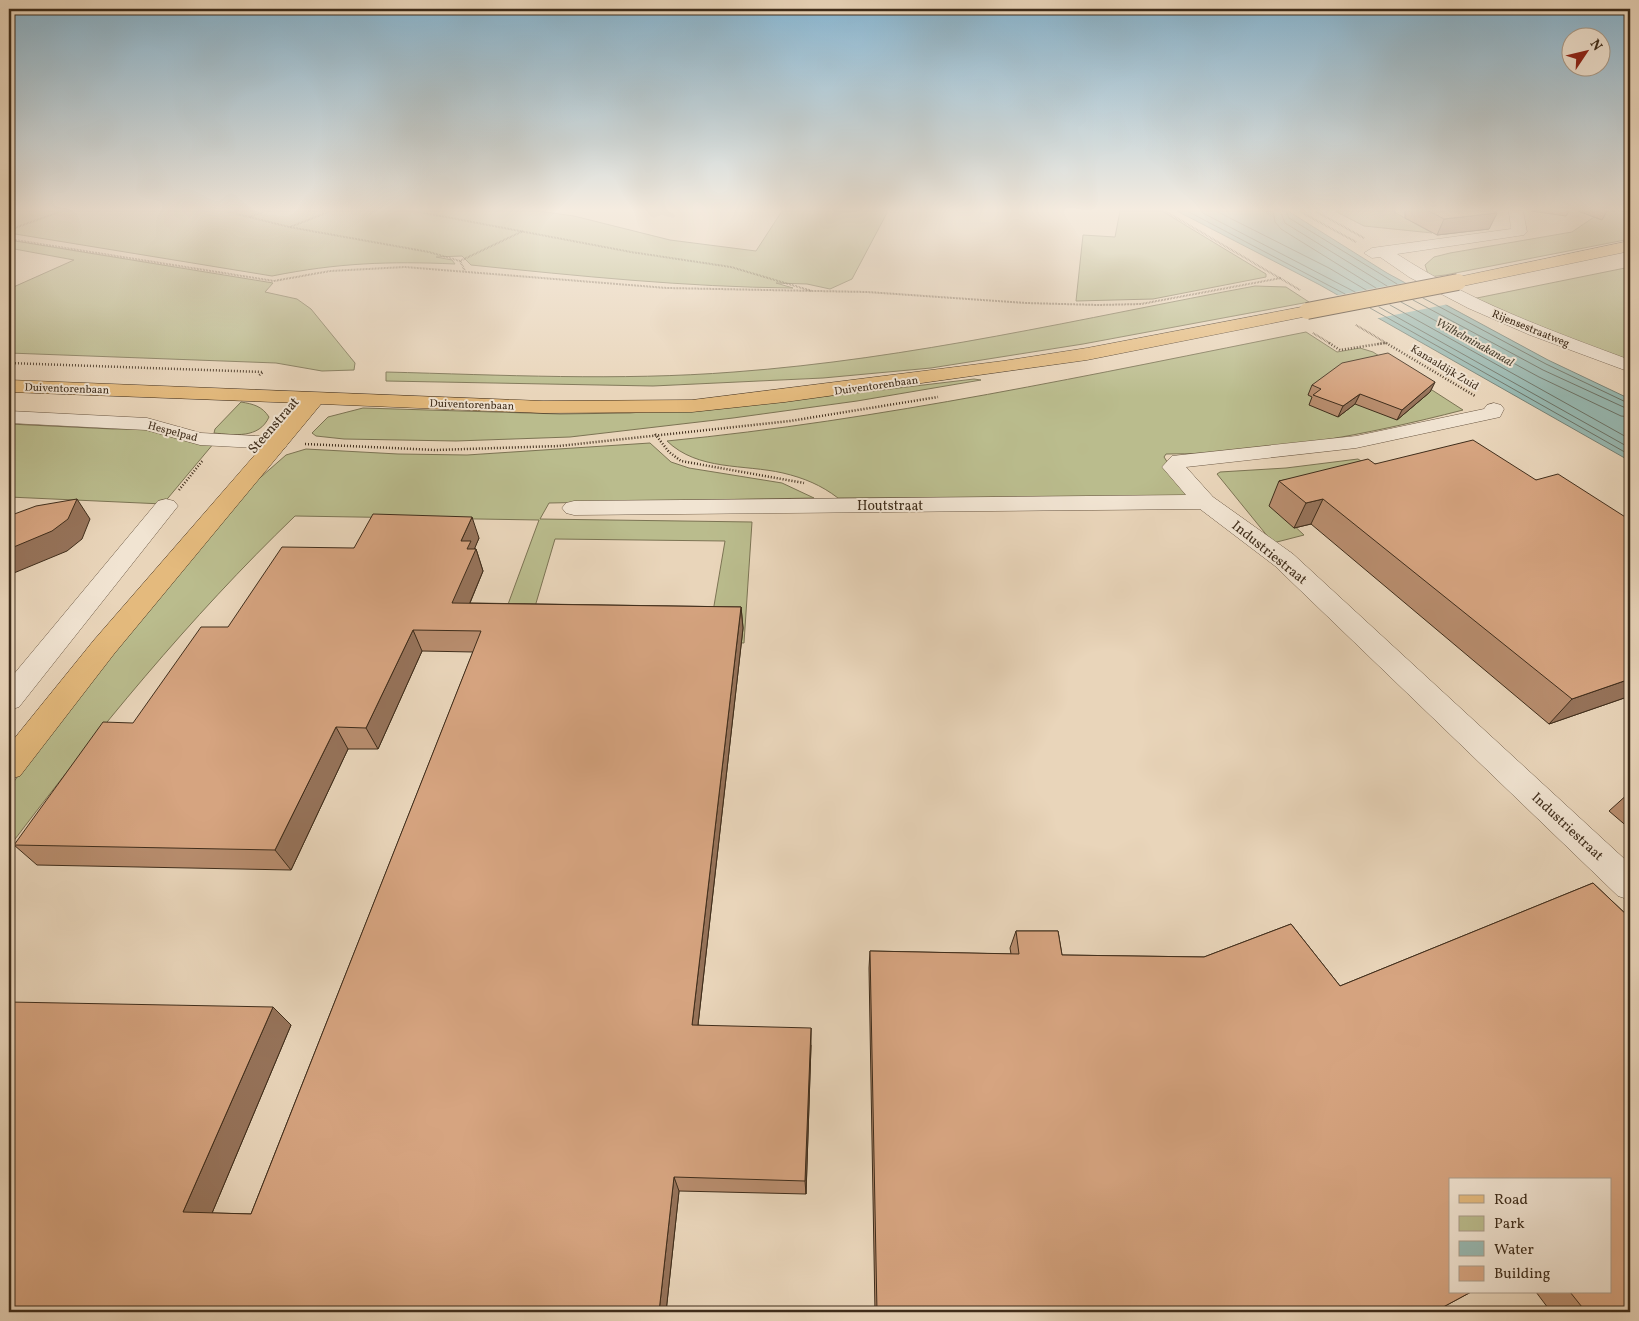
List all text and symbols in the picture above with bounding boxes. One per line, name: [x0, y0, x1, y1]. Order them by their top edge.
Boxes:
north arrow: [1562, 28, 1612, 78]
text: N: [1585, 36, 1606, 55]
street label: Rijensestraatweg: [1489, 307, 1572, 352]
water label: Wilhelminakanaal: [1433, 315, 1516, 371]
street label: Kanaaldijk Zuid: [1407, 342, 1481, 395]
street label: Duiventorenbaan: [833, 373, 920, 400]
street label: Duiventorenbaan: [24, 381, 110, 398]
street label: Steenstraat: [244, 393, 304, 458]
street label: Duiventorenbaan: [429, 397, 515, 414]
street label: Hespelpad: [146, 419, 199, 446]
street label: Houtstraat: [857, 497, 923, 516]
street label: Industriestraat: [1227, 517, 1311, 590]
street label: Industriestraat: [1527, 789, 1607, 866]
legend: [1449, 1178, 1612, 1294]
text: Road: [1494, 1190, 1528, 1211]
text: Park: [1494, 1214, 1525, 1235]
text: Water: [1494, 1240, 1534, 1261]
text: Building: [1494, 1264, 1551, 1285]

